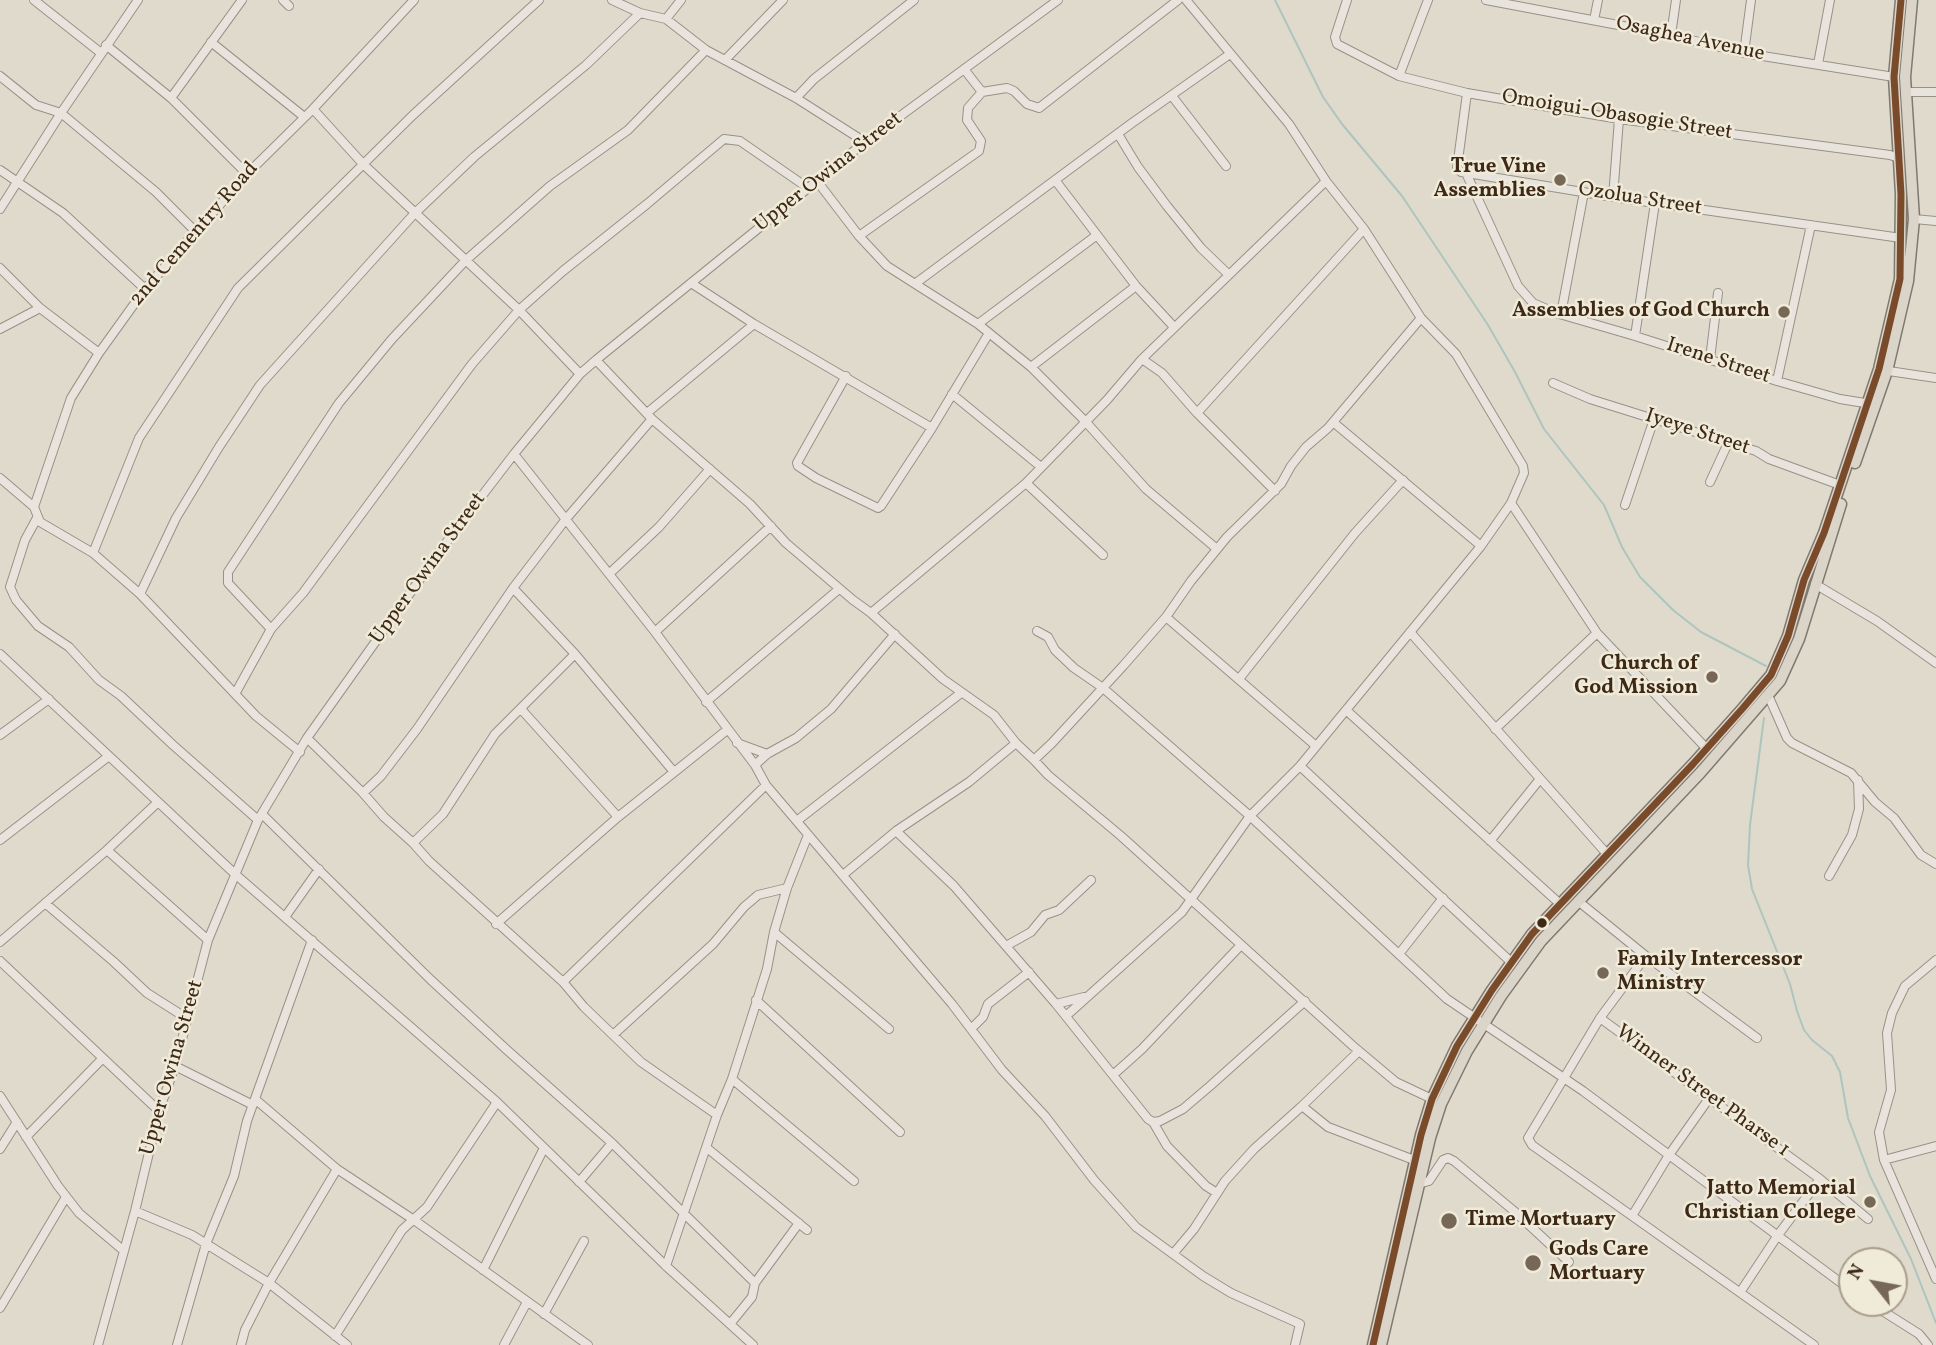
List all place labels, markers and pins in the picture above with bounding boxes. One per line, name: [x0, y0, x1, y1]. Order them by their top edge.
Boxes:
place label: True Vine Assemblies: [1433, 155, 1546, 205]
marker: True Vine Assemblies: [1552, 172, 1568, 188]
place label: Assemblies of God Church: [1512, 299, 1770, 325]
marker: Assemblies of God Church: [1776, 304, 1792, 320]
place label: Church of God Mission: [1574, 652, 1698, 702]
marker: Church of God Mission: [1704, 669, 1720, 685]
unlabelled marker: [1535, 916, 1549, 930]
place label: Family Intercessor Ministry: [1617, 948, 1803, 998]
marker: Family Intercessor Ministry: [1595, 965, 1611, 981]
place label: Jatto Memorial Christian College: [1684, 1177, 1856, 1227]
marker: Jatto Memorial Christian College: [1862, 1194, 1878, 1210]
place label: Time Mortuary: [1465, 1208, 1616, 1234]
marker: Time Mortuary: [1439, 1211, 1459, 1231]
place label: Gods Care Mortuary: [1549, 1238, 1648, 1288]
marker: Gods Care Mortuary: [1523, 1253, 1543, 1273]

